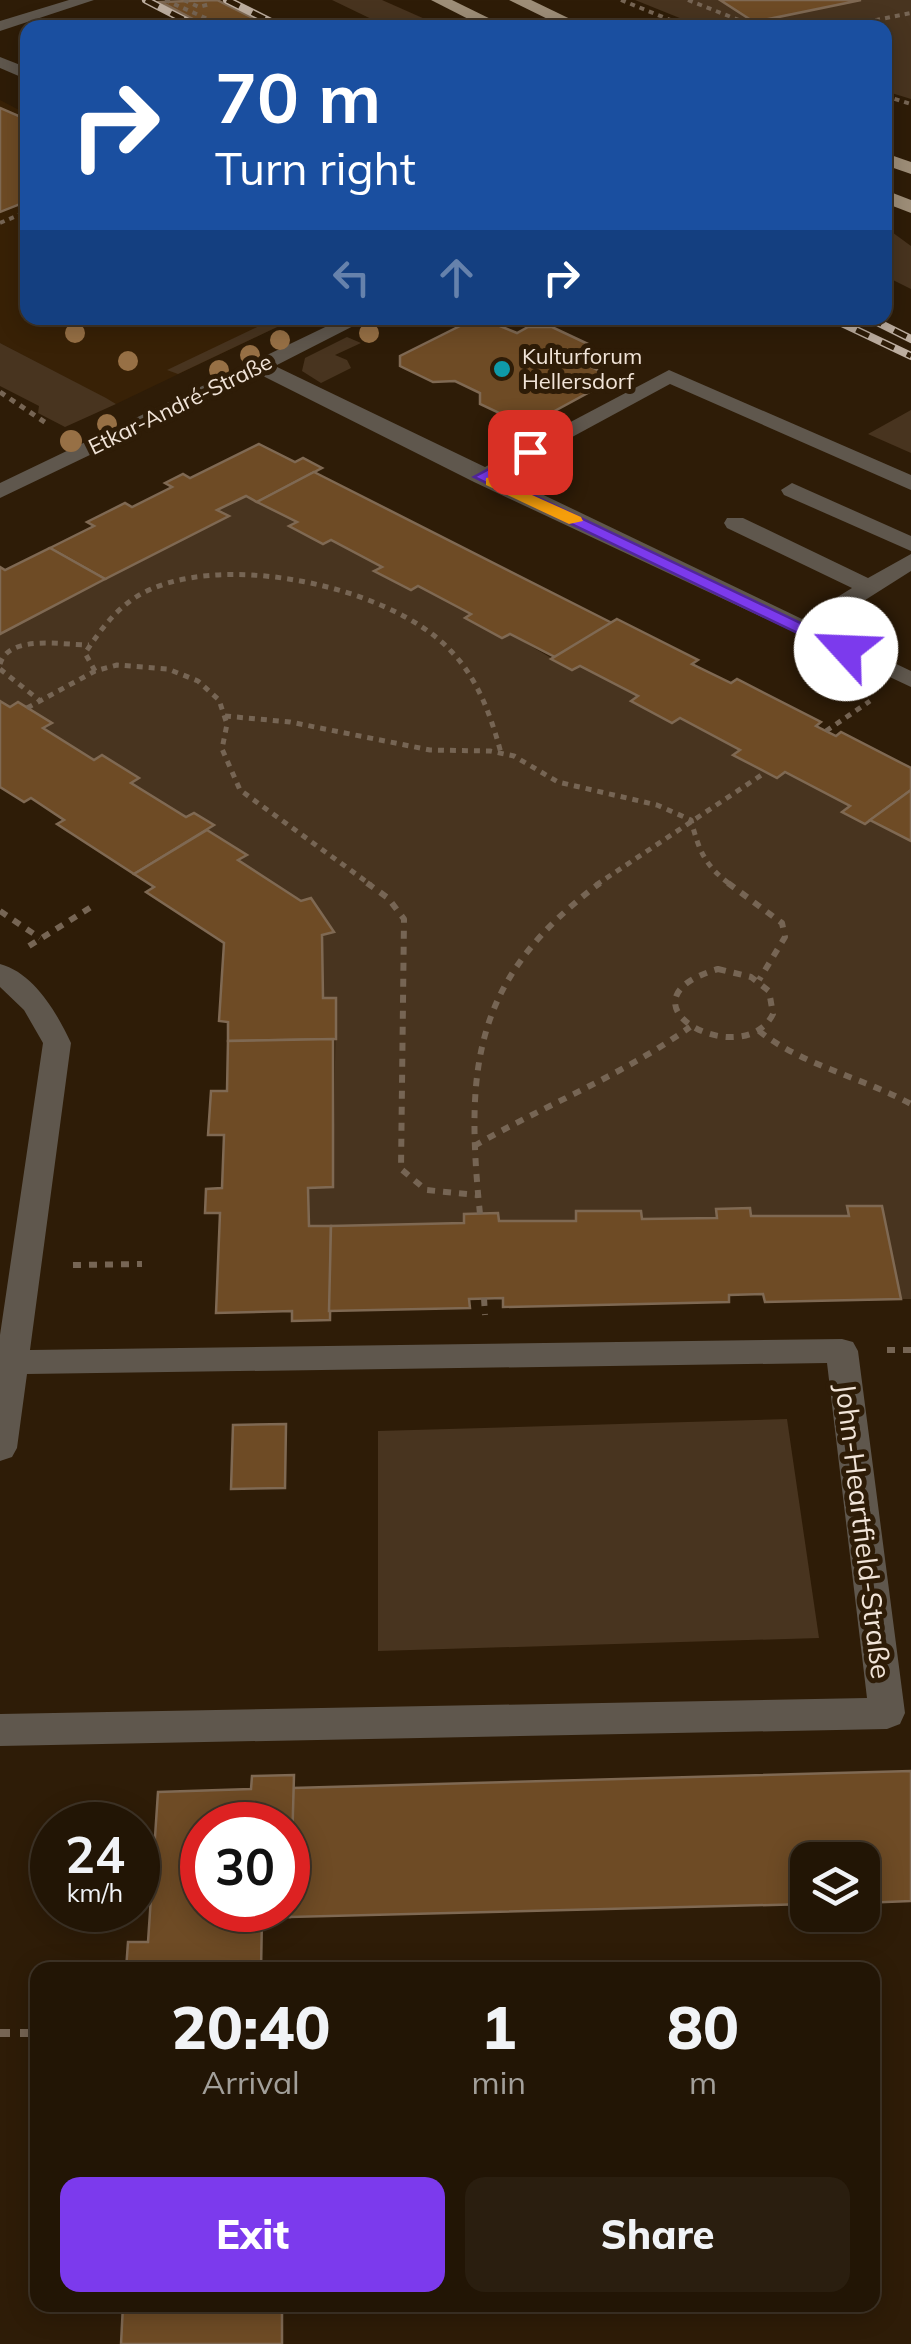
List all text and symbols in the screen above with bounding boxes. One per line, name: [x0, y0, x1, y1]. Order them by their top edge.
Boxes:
text: 70 m: [215, 53, 381, 141]
icon: right: [50, 60, 180, 190]
text: Turn right: [215, 140, 416, 196]
icon: left: [324, 250, 379, 305]
icon: ahead: [429, 250, 484, 305]
icon: right: [534, 250, 589, 305]
place label: Kulturforum Hellersdorf: [522, 342, 642, 395]
street label: Etkar-André-Straße: [83, 347, 277, 461]
marker: Kulturforum Hellersdorf: [491, 358, 513, 380]
pin: [488, 410, 573, 495]
icon: arrive: [503, 425, 558, 480]
position arrow: [794, 597, 898, 701]
street label: John-Heartfield-Straße: [829, 1381, 899, 1681]
speed limit sign: 30: [180, 1802, 310, 1932]
text: 24: [65, 1823, 125, 1886]
map controls: [790, 1842, 880, 1932]
button: layers: [790, 1842, 880, 1932]
text: km/h: [67, 1877, 123, 1908]
text: 20:40: [171, 1989, 331, 2064]
text: 1: [481, 1989, 517, 2064]
text: 80: [667, 1989, 739, 2064]
text: Arrival: [202, 2062, 300, 2102]
text: min: [472, 2062, 526, 2102]
text: m: [689, 2062, 717, 2102]
button: Exit: [60, 2177, 445, 2292]
button: Share: [465, 2177, 850, 2292]

